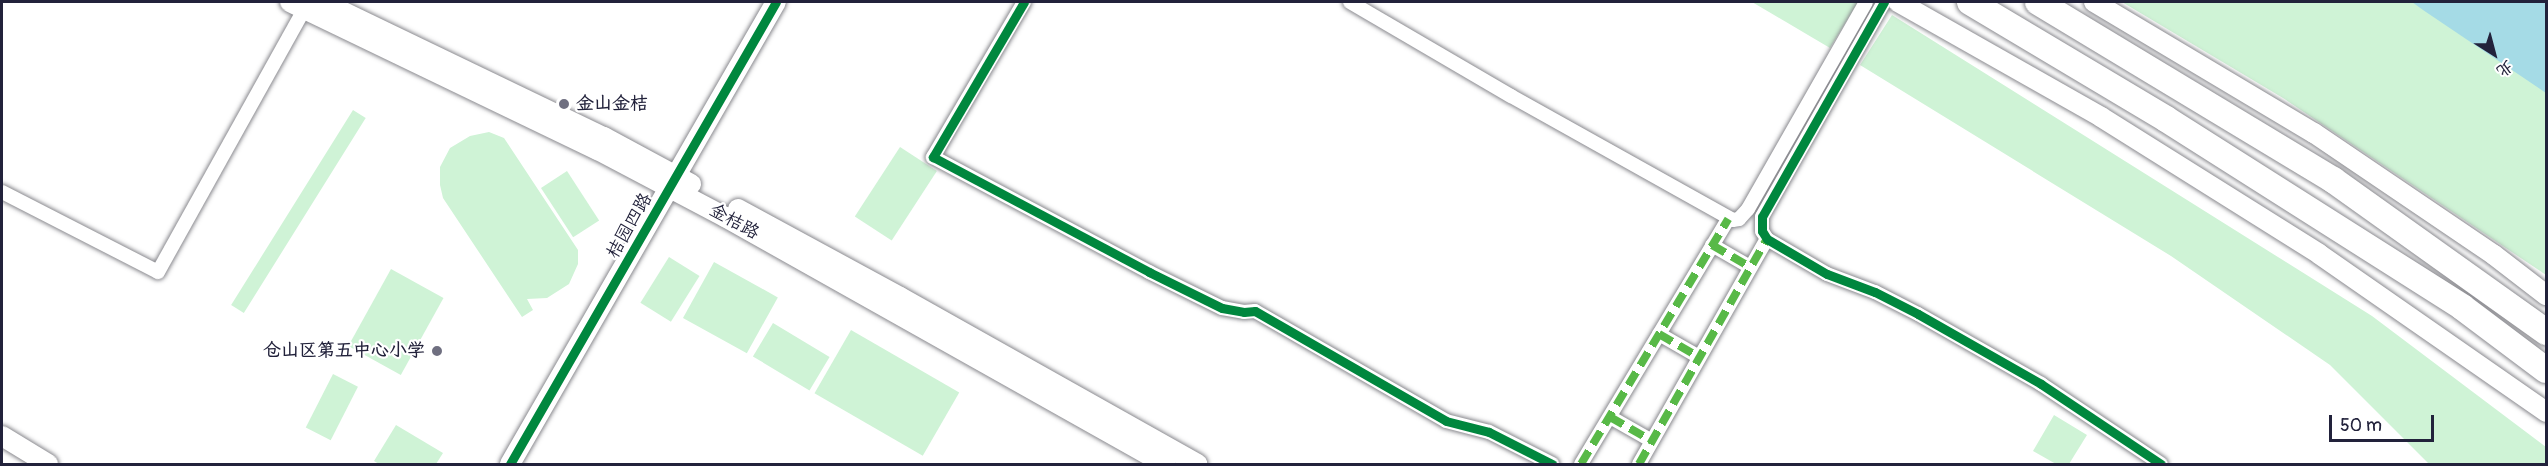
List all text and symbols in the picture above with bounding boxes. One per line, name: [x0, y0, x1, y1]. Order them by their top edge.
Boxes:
north arrow: [2464, 24, 2524, 84]
text: 北: [2492, 56, 2517, 81]
place label: 金山金桔: [576, 93, 648, 115]
marker: 金山金桔: [557, 97, 571, 111]
street label: 桔园四路: [603, 189, 657, 263]
street label: 金桔路: [705, 199, 763, 245]
place label: 仓山区第五中心小学: [263, 340, 425, 362]
marker: 仓山区第五中心小学: [430, 344, 444, 358]
scale bar: [2332, 403, 2437, 441]
text: 50 m: [2340, 414, 2382, 437]

